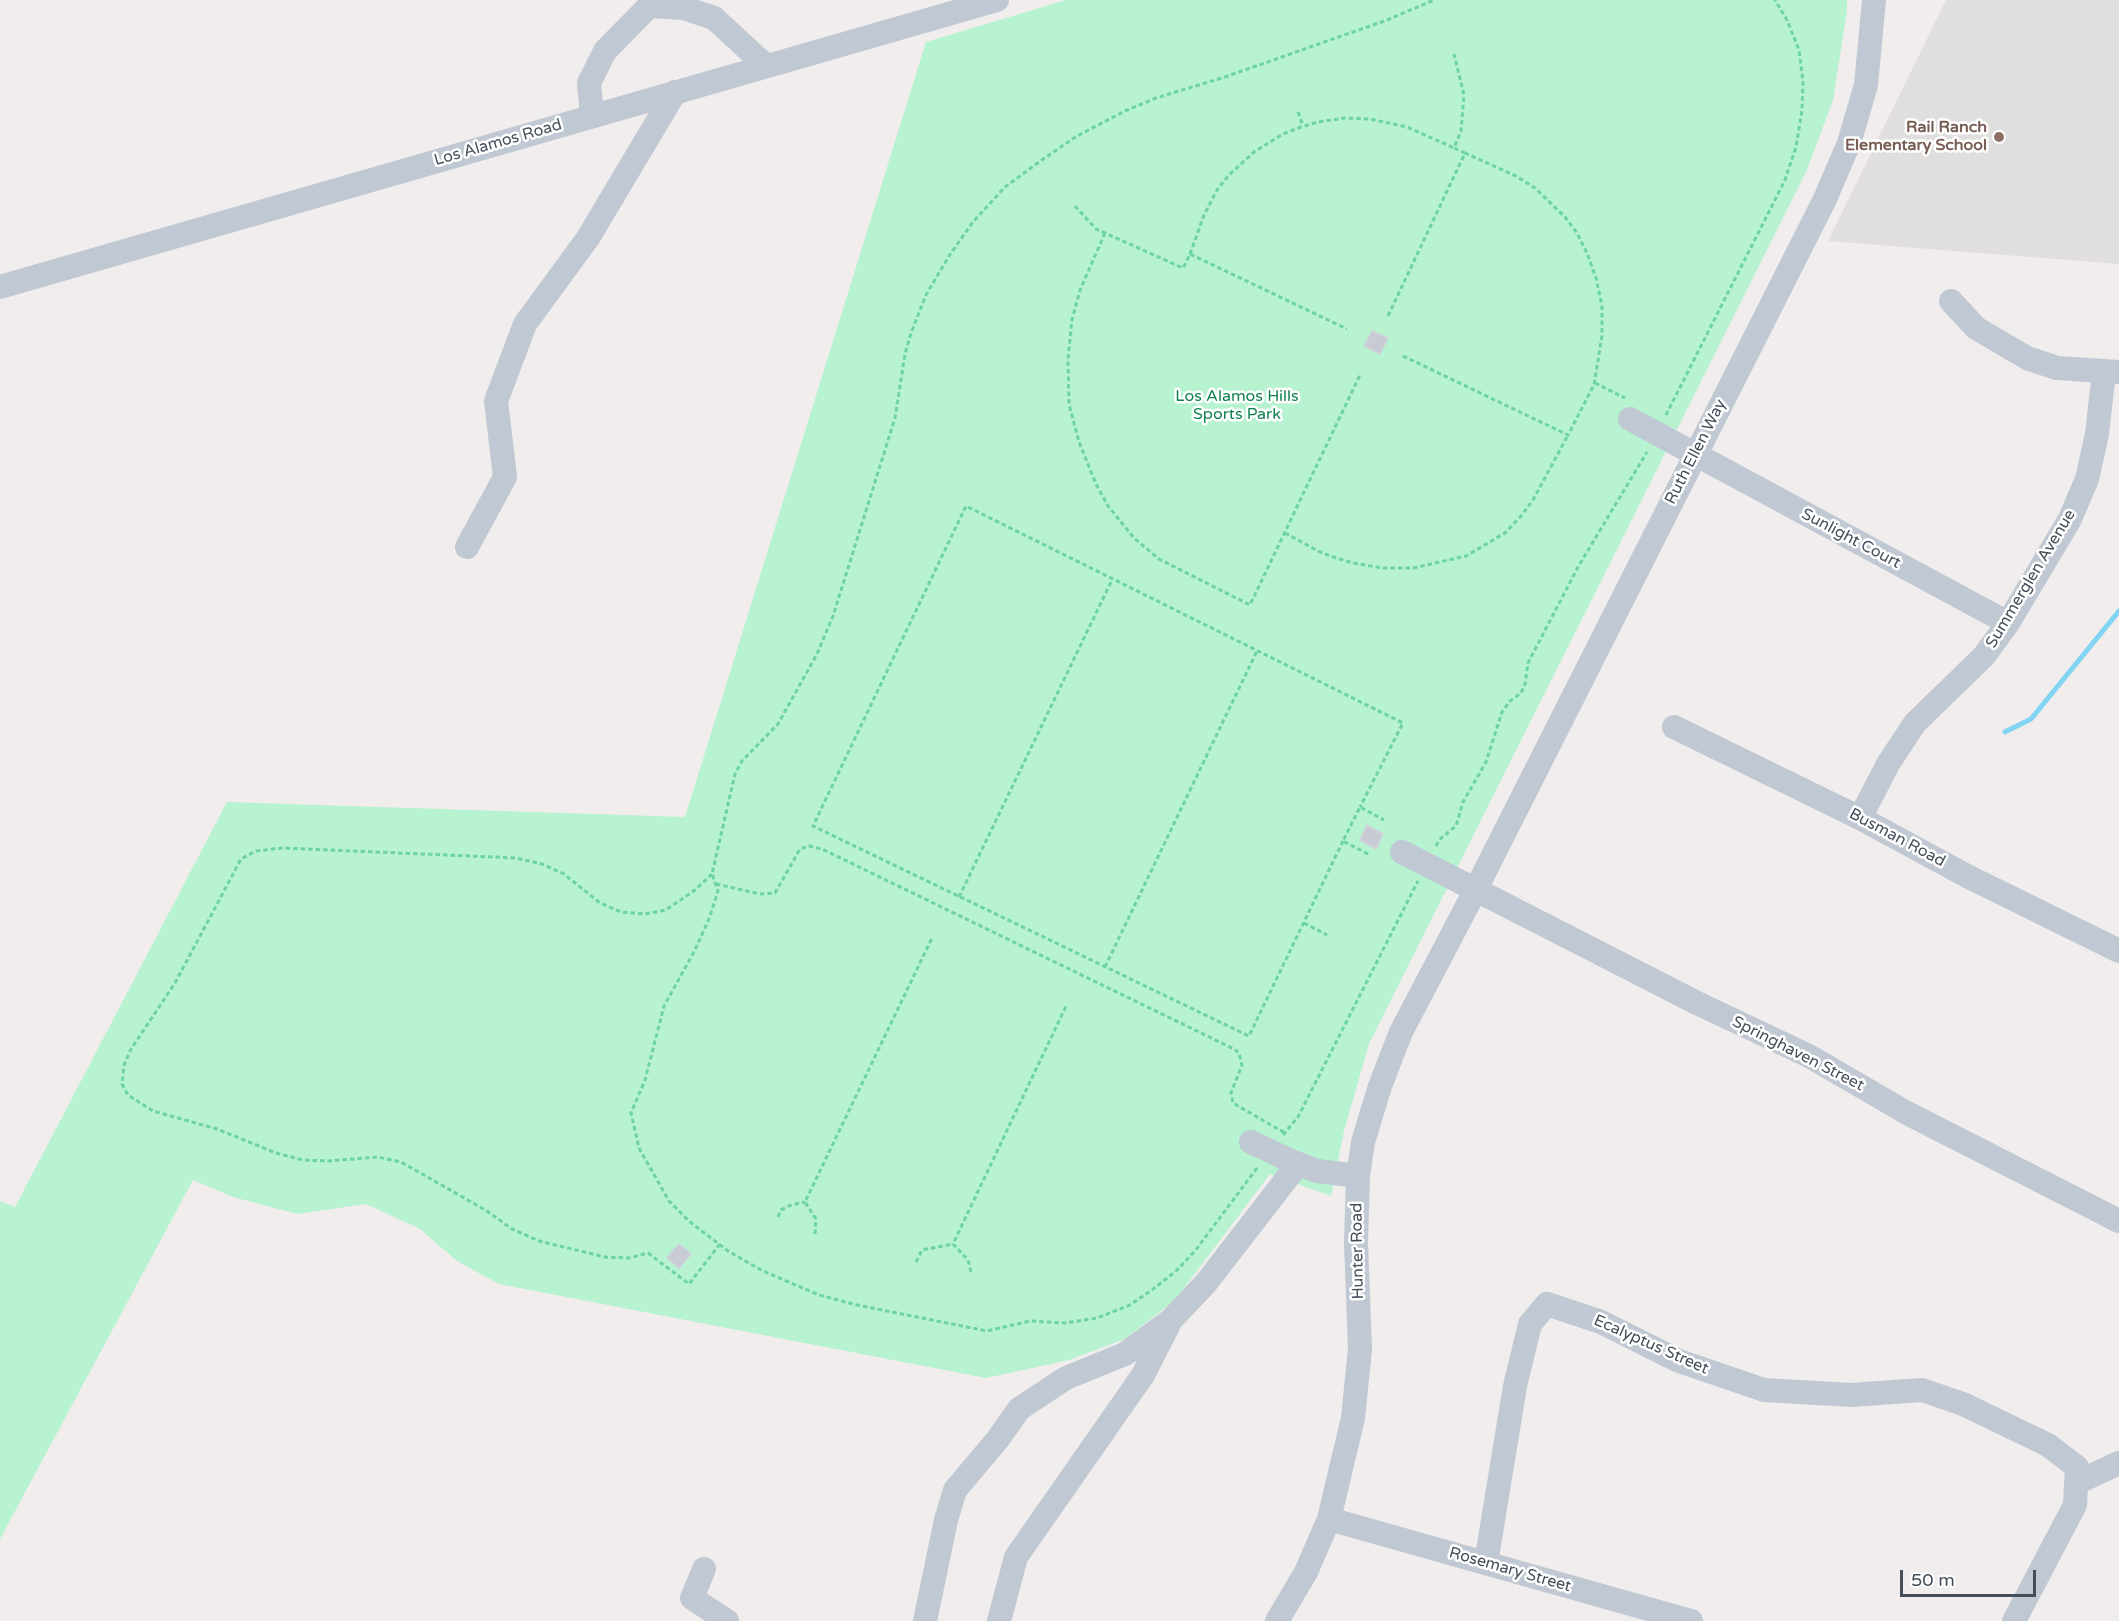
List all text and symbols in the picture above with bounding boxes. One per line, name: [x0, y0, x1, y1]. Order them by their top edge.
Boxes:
street label: Los Alamos Road: [432, 116, 564, 170]
place label: Rail Ranch Elementary School: [1845, 118, 1987, 156]
marker: Rail Ranch Elementary School: [1992, 130, 2006, 144]
park label: Los Alamos Hills Sports Park: [1175, 387, 1299, 425]
street label: Ruth Ellen Way: [1661, 396, 1731, 508]
street label: Sunlight Court: [1798, 505, 1904, 573]
street label: Summerglen Avenue: [1982, 506, 2080, 652]
street label: Busman Road: [1846, 805, 1948, 871]
street label: Springhaven Street: [1729, 1012, 1867, 1096]
street label: Hunter Road: [1348, 1202, 1368, 1300]
street label: Ecalyptus Street: [1591, 1311, 1711, 1379]
street label: Rosemary Street: [1447, 1543, 1573, 1597]
scale bar: [1903, 1558, 2040, 1596]
text: 50 m: [1911, 1569, 1955, 1591]

